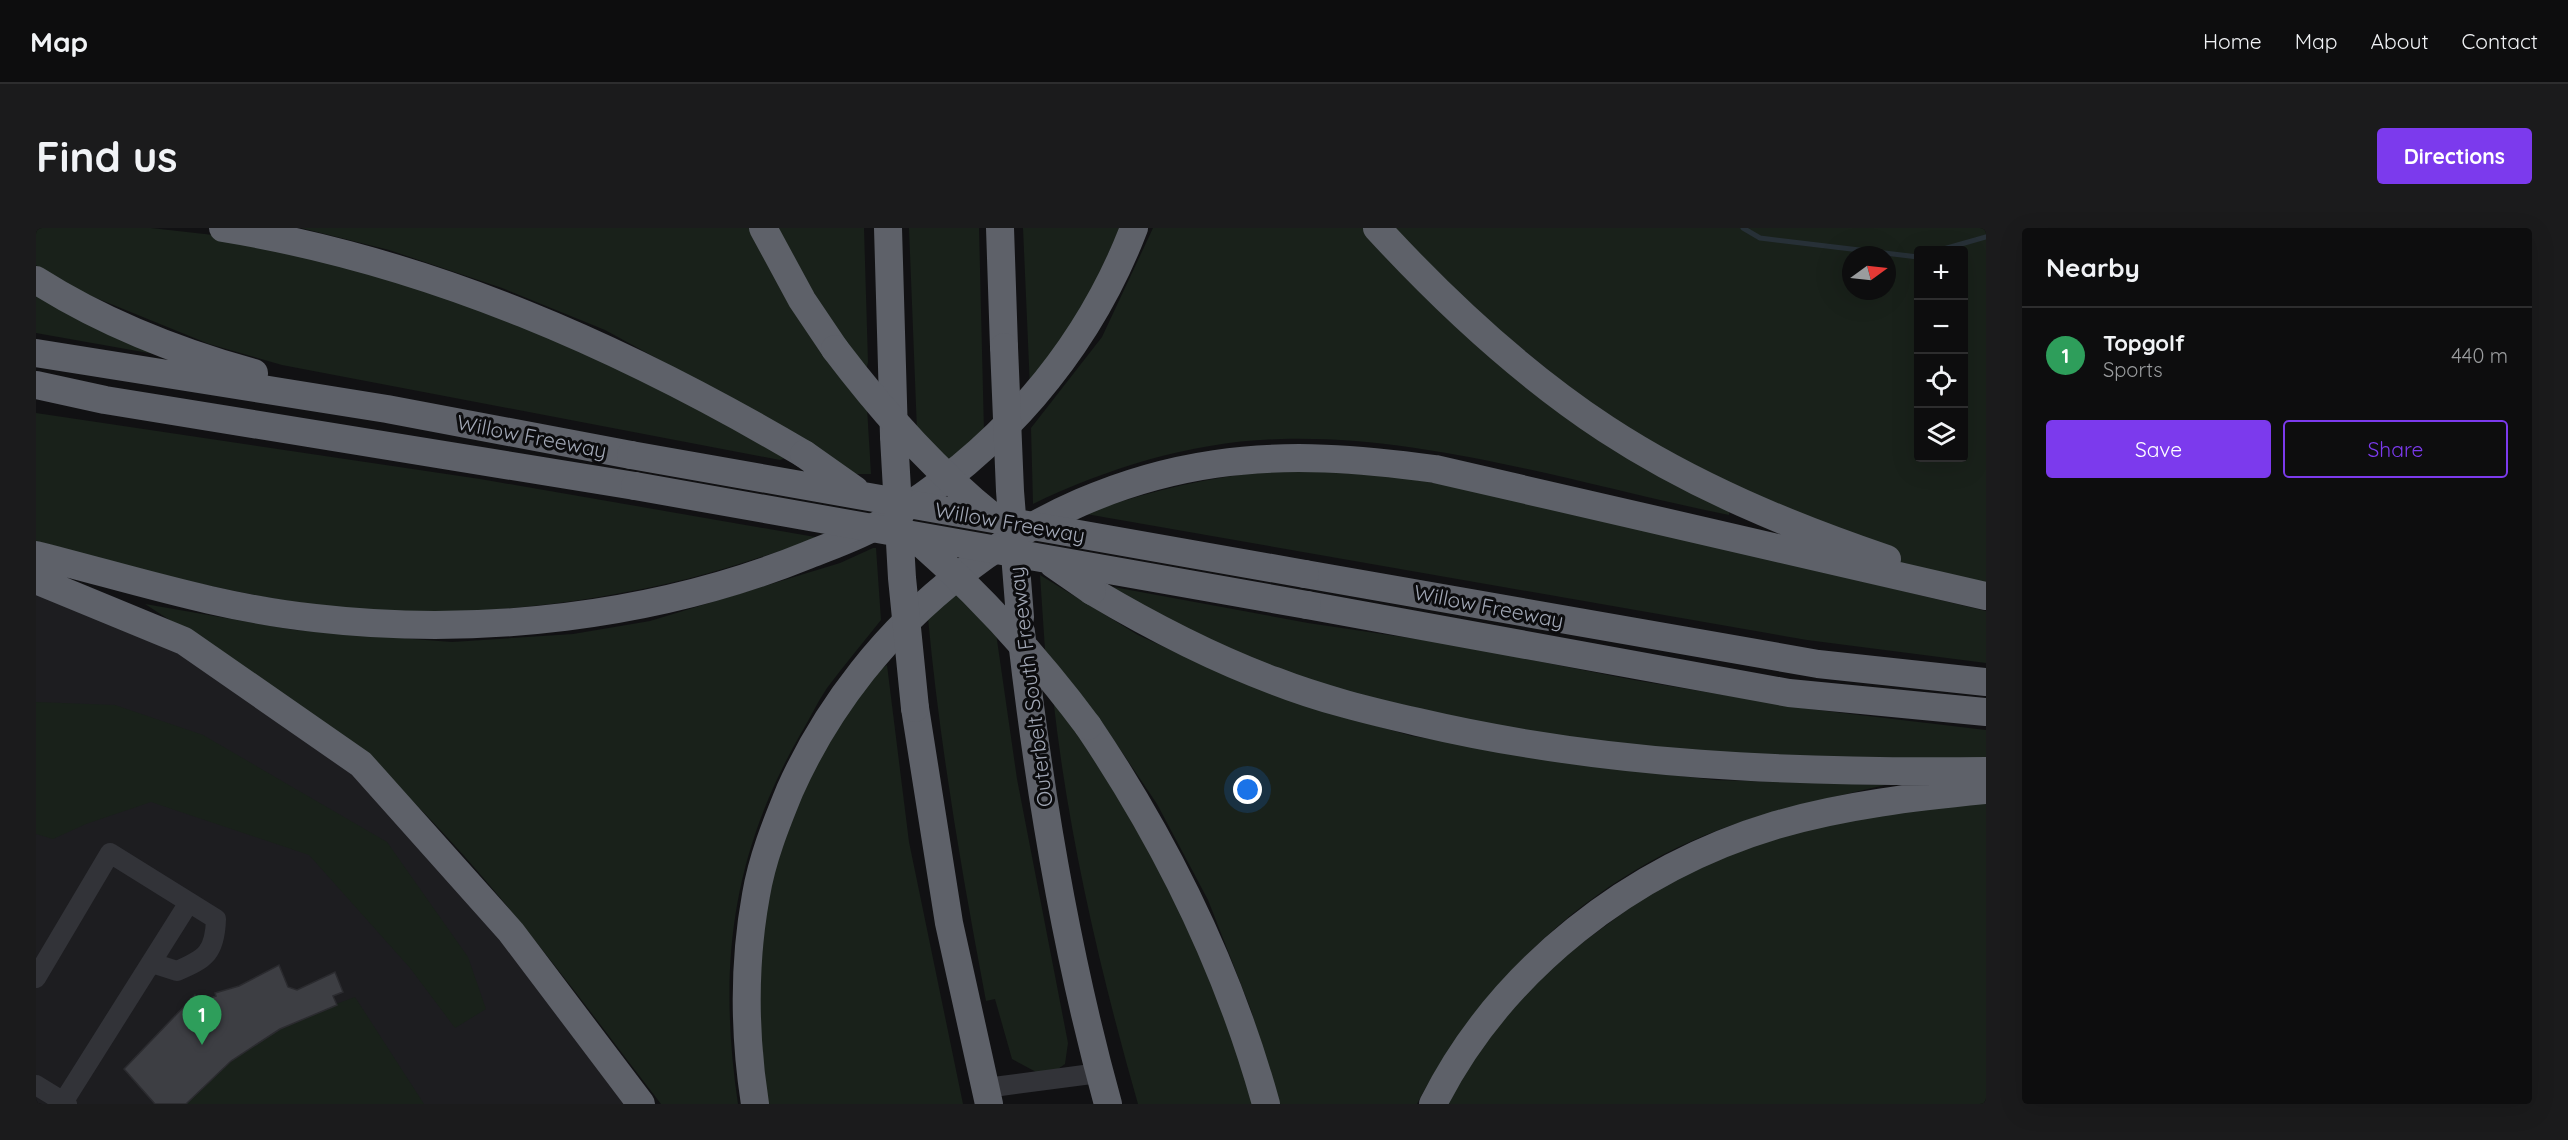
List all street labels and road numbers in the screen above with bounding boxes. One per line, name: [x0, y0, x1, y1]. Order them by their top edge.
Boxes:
street label: Willow Freeway: [455, 409, 609, 463]
street label: Willow Freeway: [933, 496, 1087, 548]
street label: Outerbelt South Freeway: [1002, 565, 1058, 809]
street label: Willow Freeway: [1412, 579, 1566, 633]

